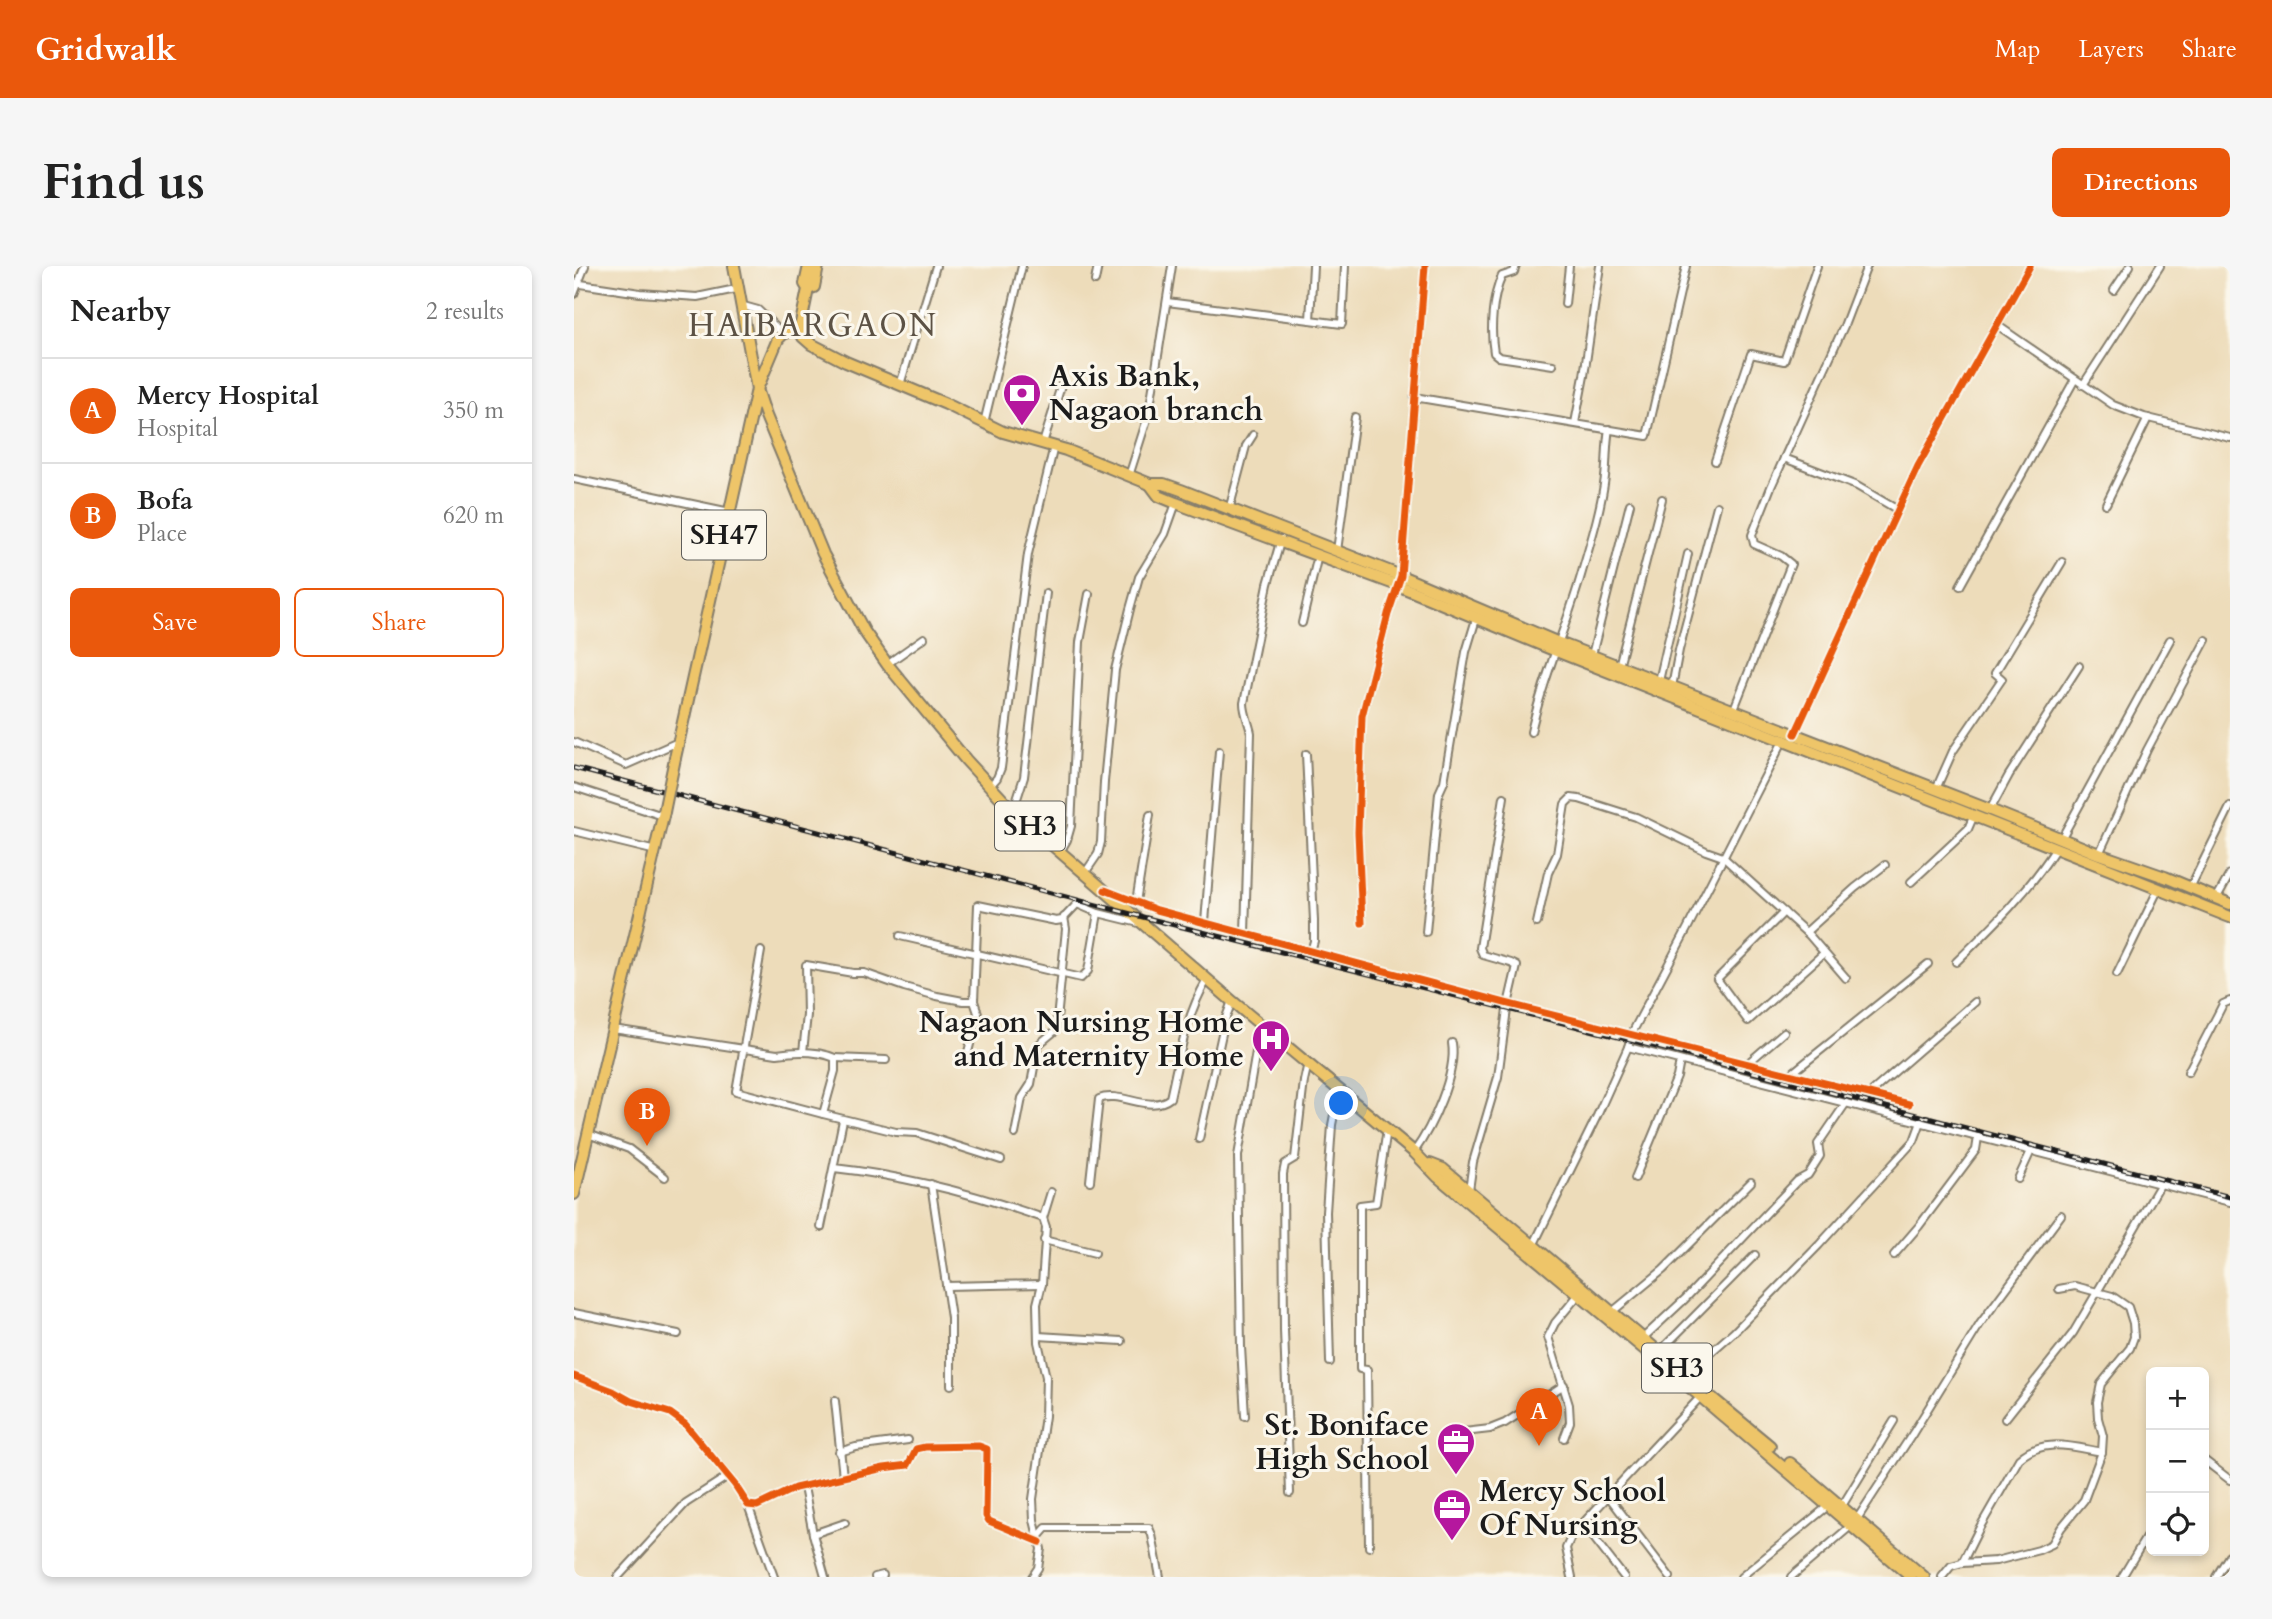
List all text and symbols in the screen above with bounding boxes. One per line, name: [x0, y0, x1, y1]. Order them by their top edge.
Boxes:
text: Gridwalk: [35, 27, 177, 72]
text: Map: [1995, 33, 2041, 66]
text: Layers: [2079, 33, 2144, 66]
text: Share: [2182, 33, 2237, 66]
button: Directions: [2052, 148, 2230, 217]
text: Find us: [42, 149, 205, 216]
text: Nearby: [70, 291, 171, 332]
text: 2 results: [426, 296, 504, 327]
district label: HAIBARGAON: [688, 304, 938, 348]
place label: Axis Bank, Nagaon branch: [1049, 356, 1263, 431]
bank icon: Axis Bank, Nagaon branch: [1001, 372, 1043, 427]
text: Mercy Hospital: [137, 378, 319, 413]
text: A: [84, 395, 102, 426]
text: 350 m: [443, 395, 504, 426]
text: Hospital: [137, 413, 218, 444]
text: Bofa: [137, 483, 193, 518]
text: B: [85, 500, 101, 531]
text: 620 m: [443, 500, 504, 531]
road number: SH47: [682, 510, 766, 560]
text: Place: [137, 518, 187, 549]
button: Save: [70, 588, 280, 657]
button: Share: [294, 588, 504, 657]
road number: SH3: [995, 802, 1065, 850]
place label: Nagaon Nursing Home and Maternity Home: [919, 1002, 1244, 1077]
hospital icon: Nagaon Nursing Home and Maternity Home: [1250, 1018, 1292, 1073]
your location: [1324, 1086, 1358, 1120]
pin: B: [624, 1088, 670, 1146]
road number: SH3: [1642, 1344, 1712, 1392]
map controls: [2146, 1367, 2209, 1556]
button: +: [2146, 1367, 2209, 1430]
pin: A: [1516, 1388, 1562, 1446]
place label: St. Boniface High School: [1255, 1405, 1429, 1480]
office icon: St. Boniface High School: [1435, 1421, 1477, 1476]
button: −: [2146, 1430, 2209, 1493]
place label: Mercy School Of Nursing: [1479, 1471, 1666, 1546]
office icon: Mercy School Of Nursing: [1431, 1487, 1473, 1542]
button: locate: [2146, 1493, 2209, 1556]

